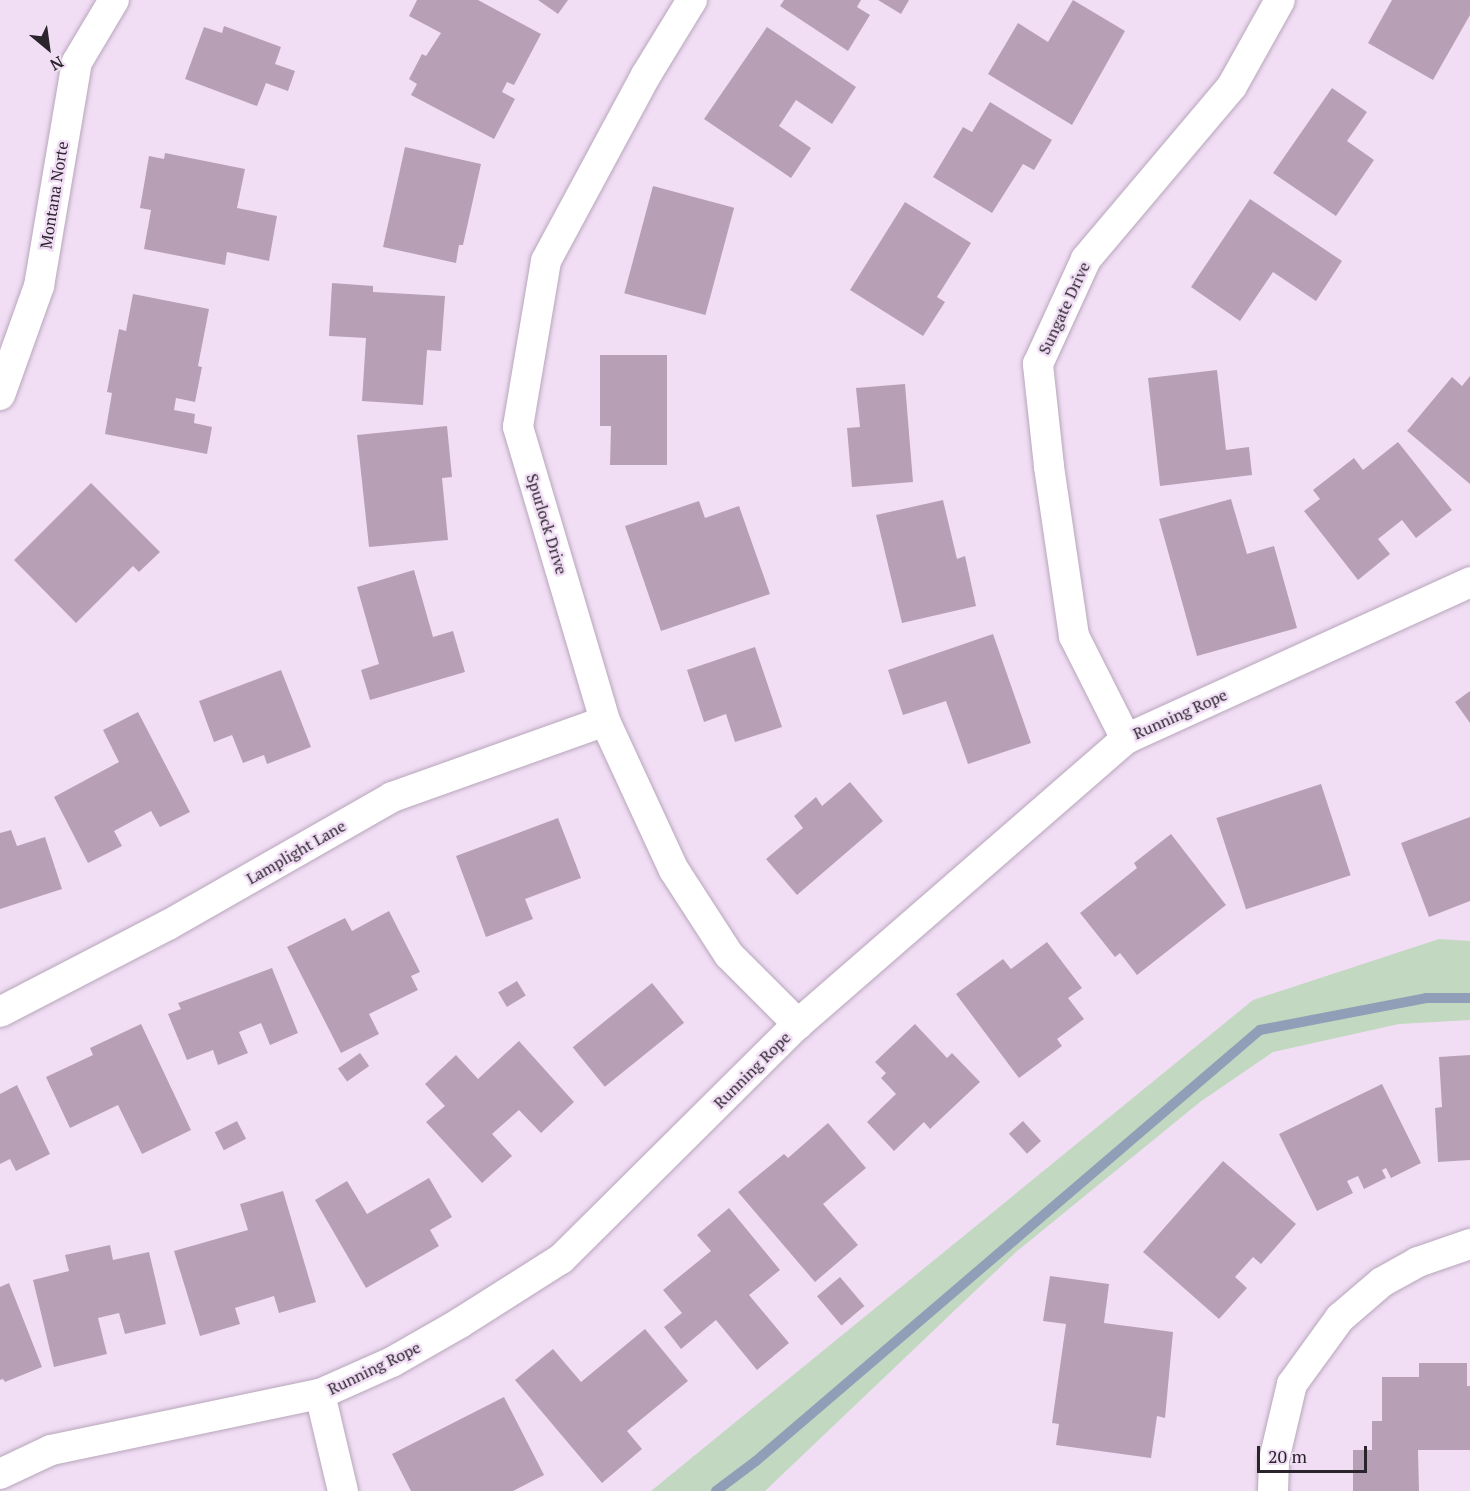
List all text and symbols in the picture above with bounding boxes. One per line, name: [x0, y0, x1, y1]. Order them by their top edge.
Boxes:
north arrow: [18, 18, 78, 78]
text: N: [46, 51, 67, 76]
street label: Montana Norte: [36, 140, 72, 250]
street label: Sungate Drive: [1034, 259, 1094, 357]
street label: Spurlock Drive: [523, 471, 571, 577]
street label: Running Rope: [1130, 685, 1230, 743]
street label: Lamplight Lane: [243, 816, 349, 888]
street label: Running Rope: [710, 1028, 794, 1112]
street label: Running Rope: [324, 1337, 424, 1399]
scale bar: [1260, 1434, 1370, 1472]
text: 20 m: [1268, 1444, 1307, 1468]

